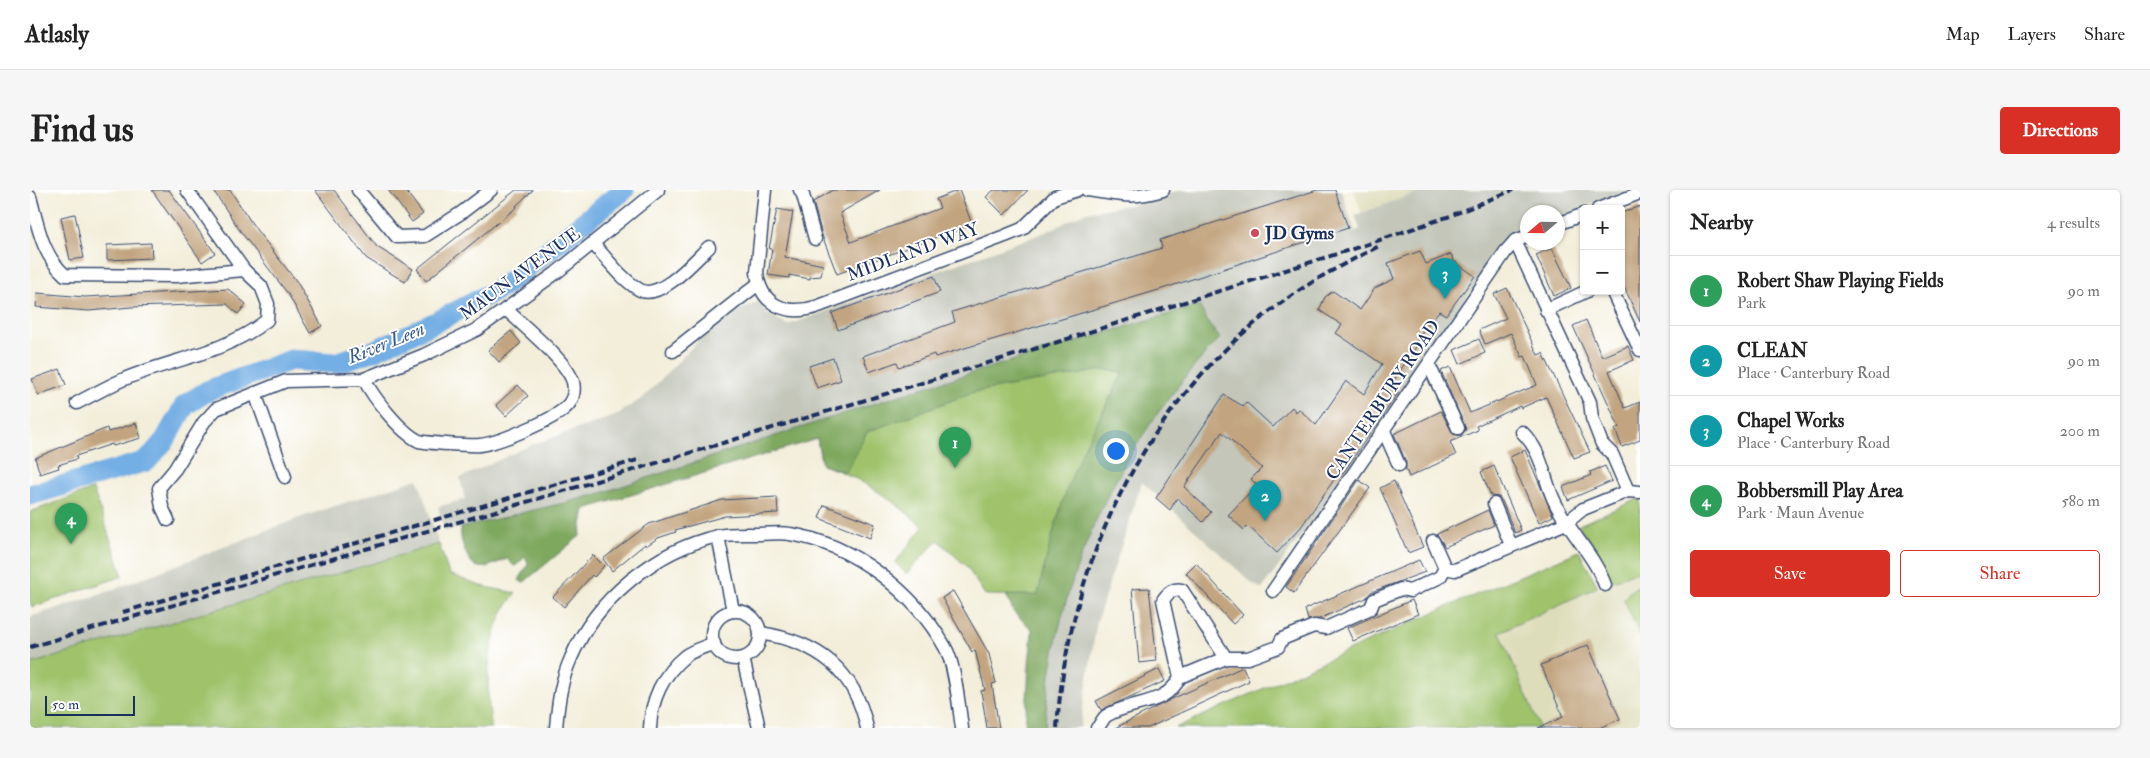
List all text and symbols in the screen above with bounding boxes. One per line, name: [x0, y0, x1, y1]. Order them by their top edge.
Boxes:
text: Atlasly: [25, 19, 89, 50]
text: Map: [1946, 23, 1980, 46]
text: Layers: [2008, 23, 2056, 46]
text: Share: [2084, 23, 2125, 46]
button: Directions: [2000, 107, 2120, 154]
text: Find us: [30, 108, 134, 152]
north arrow: [1520, 205, 1565, 250]
map controls: [1580, 205, 1625, 295]
button: +: [1580, 205, 1625, 250]
text: Nearby: [1690, 209, 1753, 236]
text: 4 results: [2047, 213, 2100, 233]
street label: MIDLAND WAY: [844, 217, 983, 287]
street label: MAUN AVENUE: [455, 222, 585, 325]
place label: JD Gyms: [1264, 222, 1334, 245]
marker: JD Gyms: [1249, 227, 1261, 239]
button: −: [1580, 250, 1625, 295]
pin: 3: [1429, 258, 1461, 299]
text: Robert Shaw Playing Fields: [1737, 269, 1943, 293]
text: 1: [1703, 281, 1709, 301]
text: 90 m: [2068, 281, 2100, 301]
text: Park: [1737, 293, 1766, 313]
street label: CANTERBURY ROAD: [1321, 315, 1445, 485]
water label: River Leen: [343, 317, 428, 370]
text: CLEAN: [1737, 339, 1807, 363]
text: 2: [1702, 351, 1710, 371]
text: 90 m: [2068, 351, 2100, 371]
text: Place · Canterbury Road: [1737, 363, 1890, 383]
text: Chapel Works: [1737, 409, 1844, 433]
text: 3: [1703, 421, 1709, 441]
text: 200 m: [2060, 421, 2100, 441]
pin: 1: [939, 427, 971, 468]
text: Place · Canterbury Road: [1737, 433, 1890, 453]
your location: [1103, 438, 1129, 464]
text: Bobbersmill Play Area: [1737, 479, 1903, 503]
pin: 2: [1249, 480, 1281, 521]
text: 4: [1702, 491, 1710, 511]
text: 580 m: [2061, 491, 2100, 511]
pin: 4: [55, 503, 87, 544]
text: Park · Maun Avenue: [1737, 503, 1864, 523]
button: Save: [1690, 550, 1890, 597]
button: Share: [1900, 550, 2100, 597]
scale bar: [45, 693, 135, 716]
text: 50 m: [52, 696, 79, 713]

